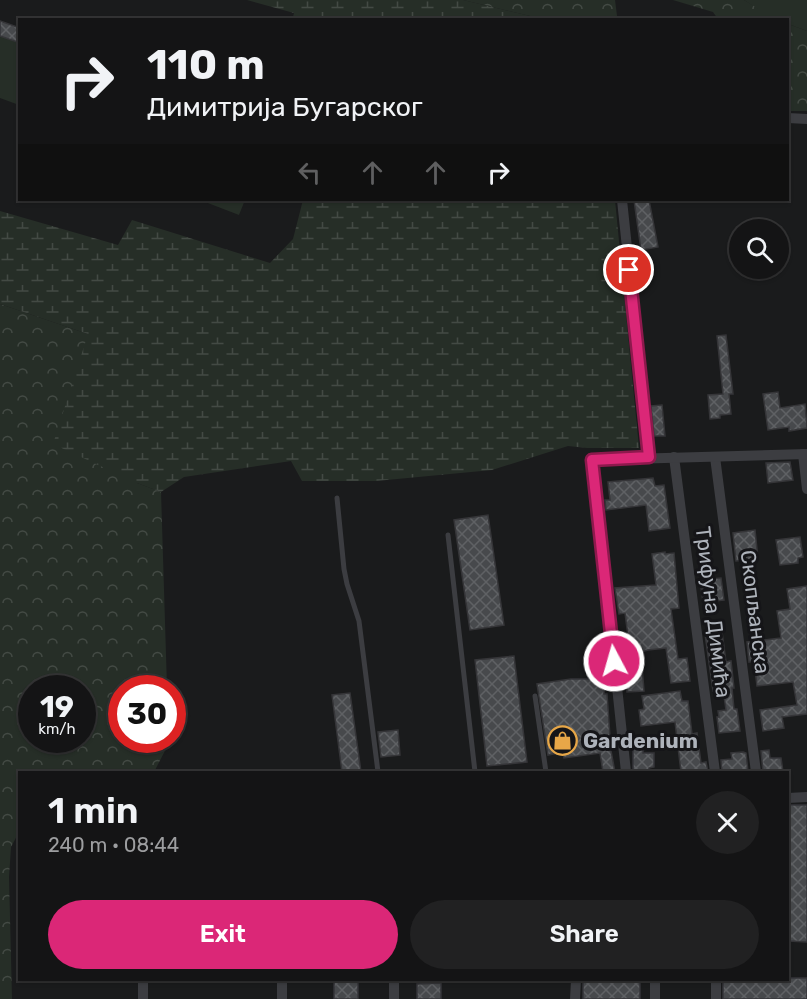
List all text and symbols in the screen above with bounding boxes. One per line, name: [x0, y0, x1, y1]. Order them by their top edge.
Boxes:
text: 110 m: [147, 40, 265, 90]
icon: right: [48, 42, 126, 120]
text: Димитрија Бугарског: [147, 91, 423, 123]
icon: left: [293, 156, 326, 189]
icon: ahead: [356, 156, 389, 189]
icon: ahead: [419, 156, 452, 189]
icon: right: [482, 156, 515, 189]
map controls: [729, 219, 789, 279]
button: search: [729, 219, 789, 279]
pin: [603, 244, 654, 295]
icon: arrive: [612, 253, 645, 286]
street label: Трифуна Димића: [691, 525, 736, 699]
street label: Скопљанска: [736, 549, 775, 675]
position arrow: [582, 629, 646, 693]
speed limit sign: 30: [108, 675, 186, 753]
text: 19: [40, 689, 74, 725]
text: km/h: [38, 720, 76, 738]
shop icon: Gardenium: [546, 725, 578, 757]
place label: Gardenium: [583, 728, 698, 753]
text: 1 min: [48, 789, 139, 832]
button: close: [696, 791, 759, 854]
text: 240 m · 08:44: [48, 833, 179, 857]
button: Exit: [48, 900, 398, 969]
button: Share: [410, 900, 759, 969]

